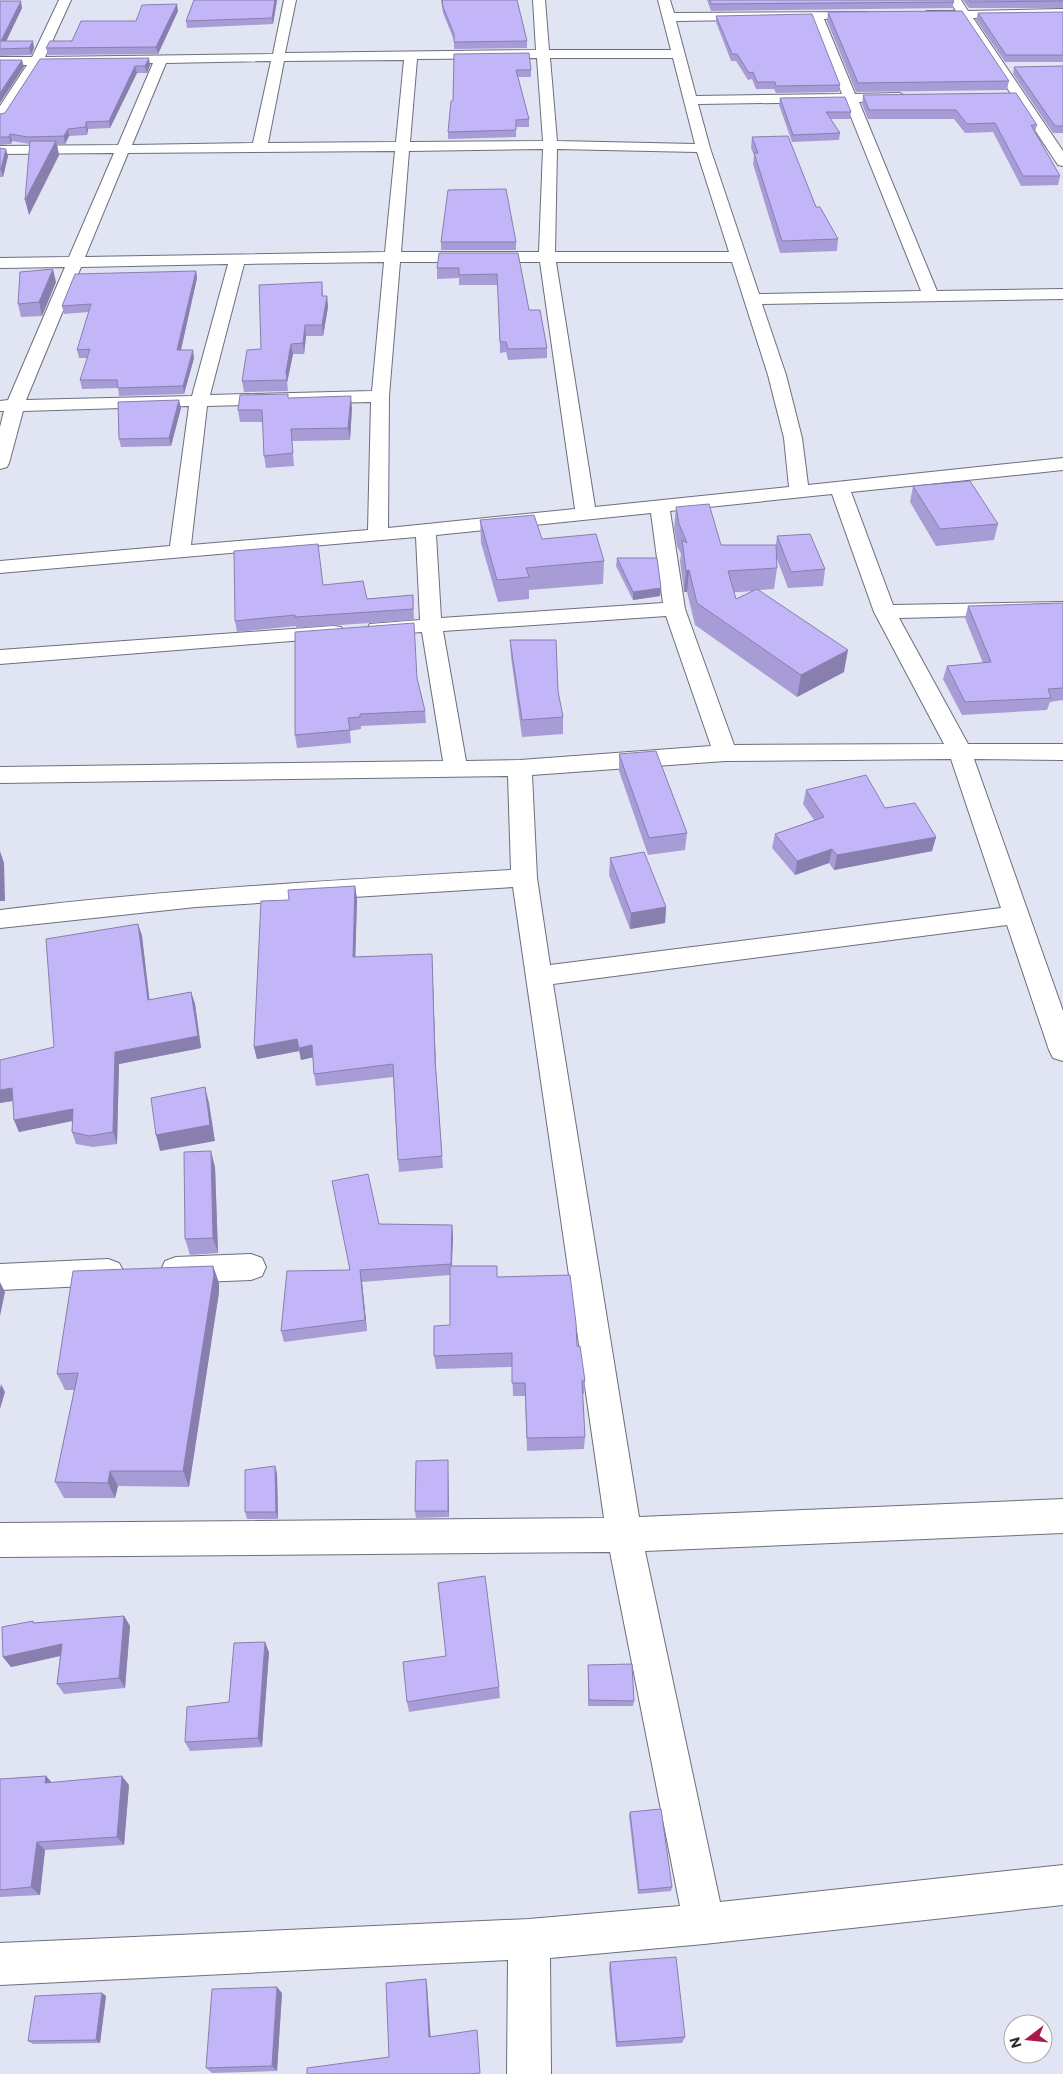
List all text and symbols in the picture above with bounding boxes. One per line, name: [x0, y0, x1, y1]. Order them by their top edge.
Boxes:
north arrow: [1003, 2014, 1053, 2064]
text: N: [1005, 2035, 1025, 2050]

